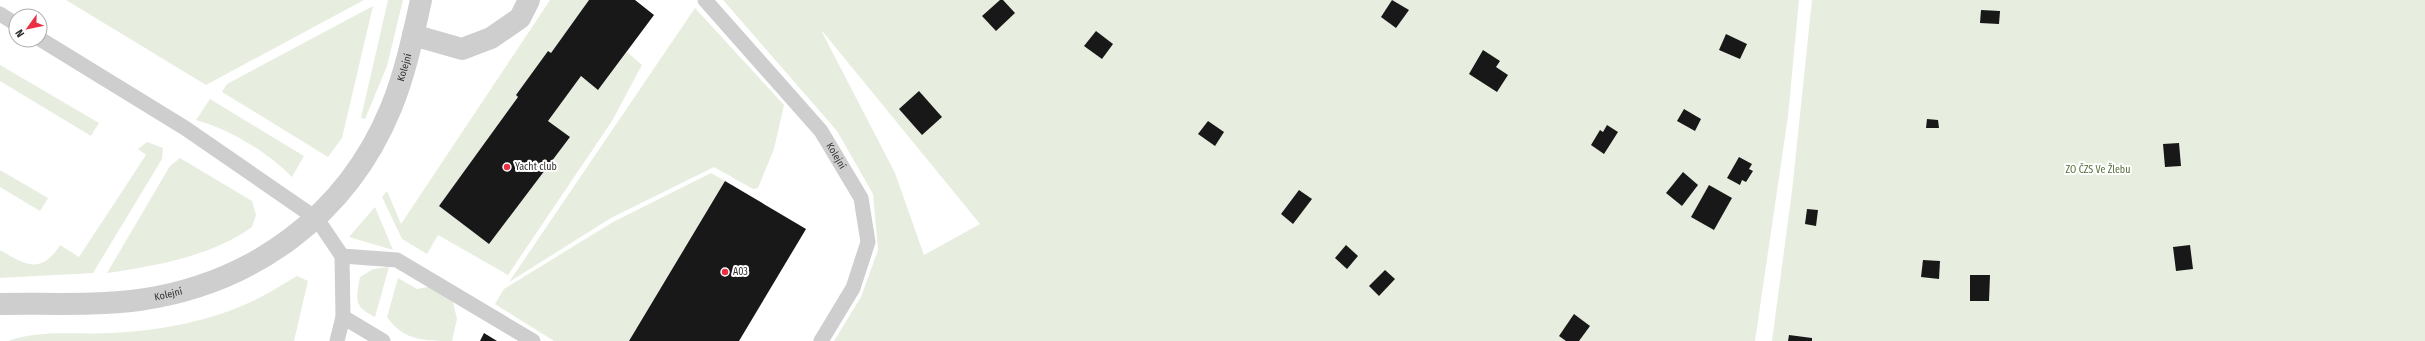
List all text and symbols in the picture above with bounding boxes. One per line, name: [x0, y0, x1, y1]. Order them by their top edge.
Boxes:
north arrow: [8, 8, 48, 48]
text: N: [13, 27, 27, 39]
street label: Kolejní: [395, 52, 414, 83]
street label: Kolejní: [823, 141, 849, 172]
place label: Yacht club: [515, 161, 557, 173]
marker: Yacht club: [502, 162, 512, 172]
park label: ZO ČZS Ve Žlebu: [2066, 162, 2130, 176]
place label: A03: [733, 266, 748, 278]
marker: A03: [720, 267, 730, 277]
street label: Kolejní: [153, 284, 184, 303]

